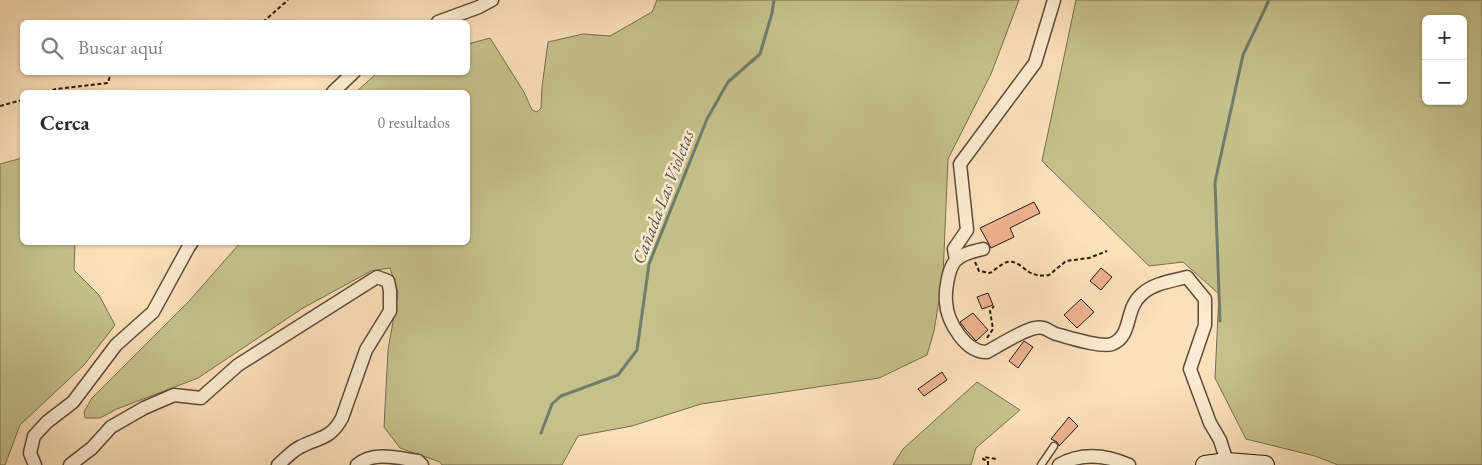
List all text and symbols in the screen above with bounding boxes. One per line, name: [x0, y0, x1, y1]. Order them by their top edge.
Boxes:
map controls: [1422, 15, 1467, 105]
button: +: [1422, 15, 1467, 60]
search box: [20, 20, 470, 75]
icon: search: [38, 34, 66, 62]
text: Buscar aquí: [78, 35, 163, 60]
button: −: [1422, 60, 1467, 105]
text: Cerca: [40, 109, 90, 136]
text: 0 resultados: [378, 112, 450, 133]
water label: Cañada Las Violetas: [626, 126, 699, 267]

